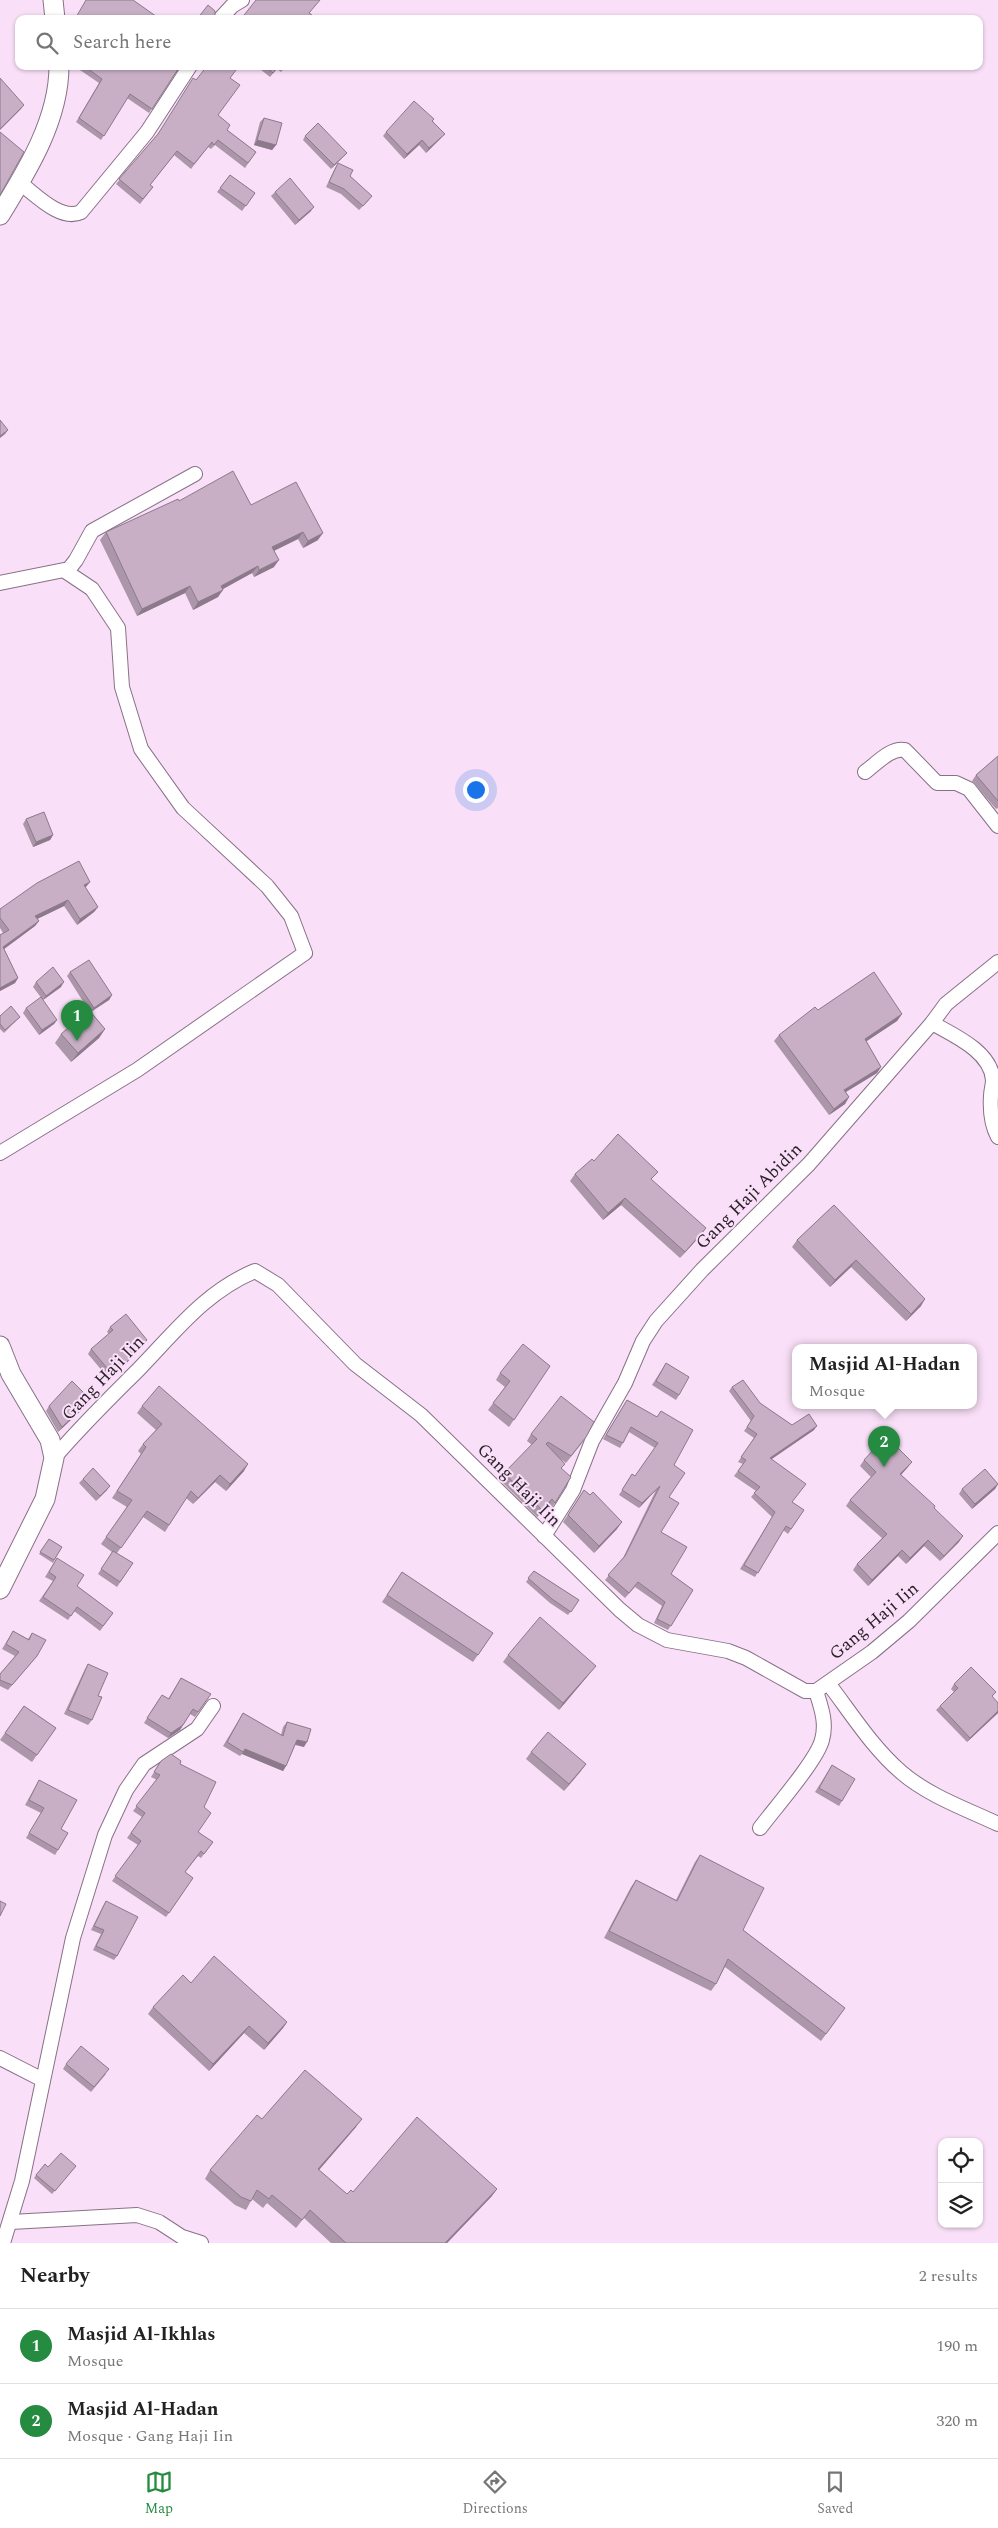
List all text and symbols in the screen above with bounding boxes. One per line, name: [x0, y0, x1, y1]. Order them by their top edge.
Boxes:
search box: [15, 15, 983, 70]
text: Search here: [73, 28, 172, 57]
icon: search: [33, 29, 61, 57]
your location: [463, 777, 489, 803]
pin: 1: [61, 1000, 93, 1041]
street label: Gang Haji Abidin: [689, 1136, 809, 1256]
street label: Gang Haji Iin: [55, 1329, 151, 1427]
popup: [792, 1344, 977, 1409]
text: Masjid Al-Hadan: [809, 1350, 960, 1379]
text: Mosque: [809, 1379, 865, 1403]
pin: 2: [868, 1426, 900, 1467]
street label: Gang Haji Iin: [471, 1437, 567, 1533]
street label: Gang Haji Iin: [823, 1575, 925, 1667]
map controls: [938, 2138, 983, 2228]
button: locate: [938, 2138, 983, 2183]
button: layers: [938, 2183, 983, 2228]
text: Nearby: [20, 2260, 90, 2292]
text: 2 results: [919, 2264, 978, 2288]
text: Masjid Al-Ikhlas: [67, 2320, 216, 2349]
text: 1: [32, 2334, 40, 2358]
text: 190 m: [936, 2334, 978, 2358]
text: Mosque: [67, 2349, 124, 2373]
text: Masjid Al-Hadan: [67, 2395, 219, 2424]
text: 2: [32, 2409, 40, 2433]
text: 320 m: [936, 2409, 978, 2433]
text: Mosque · Gang Haji Iin: [67, 2424, 233, 2448]
tab: Map: [145, 2468, 173, 2519]
tab: Directions: [462, 2468, 528, 2519]
tab: Saved: [817, 2468, 853, 2519]

